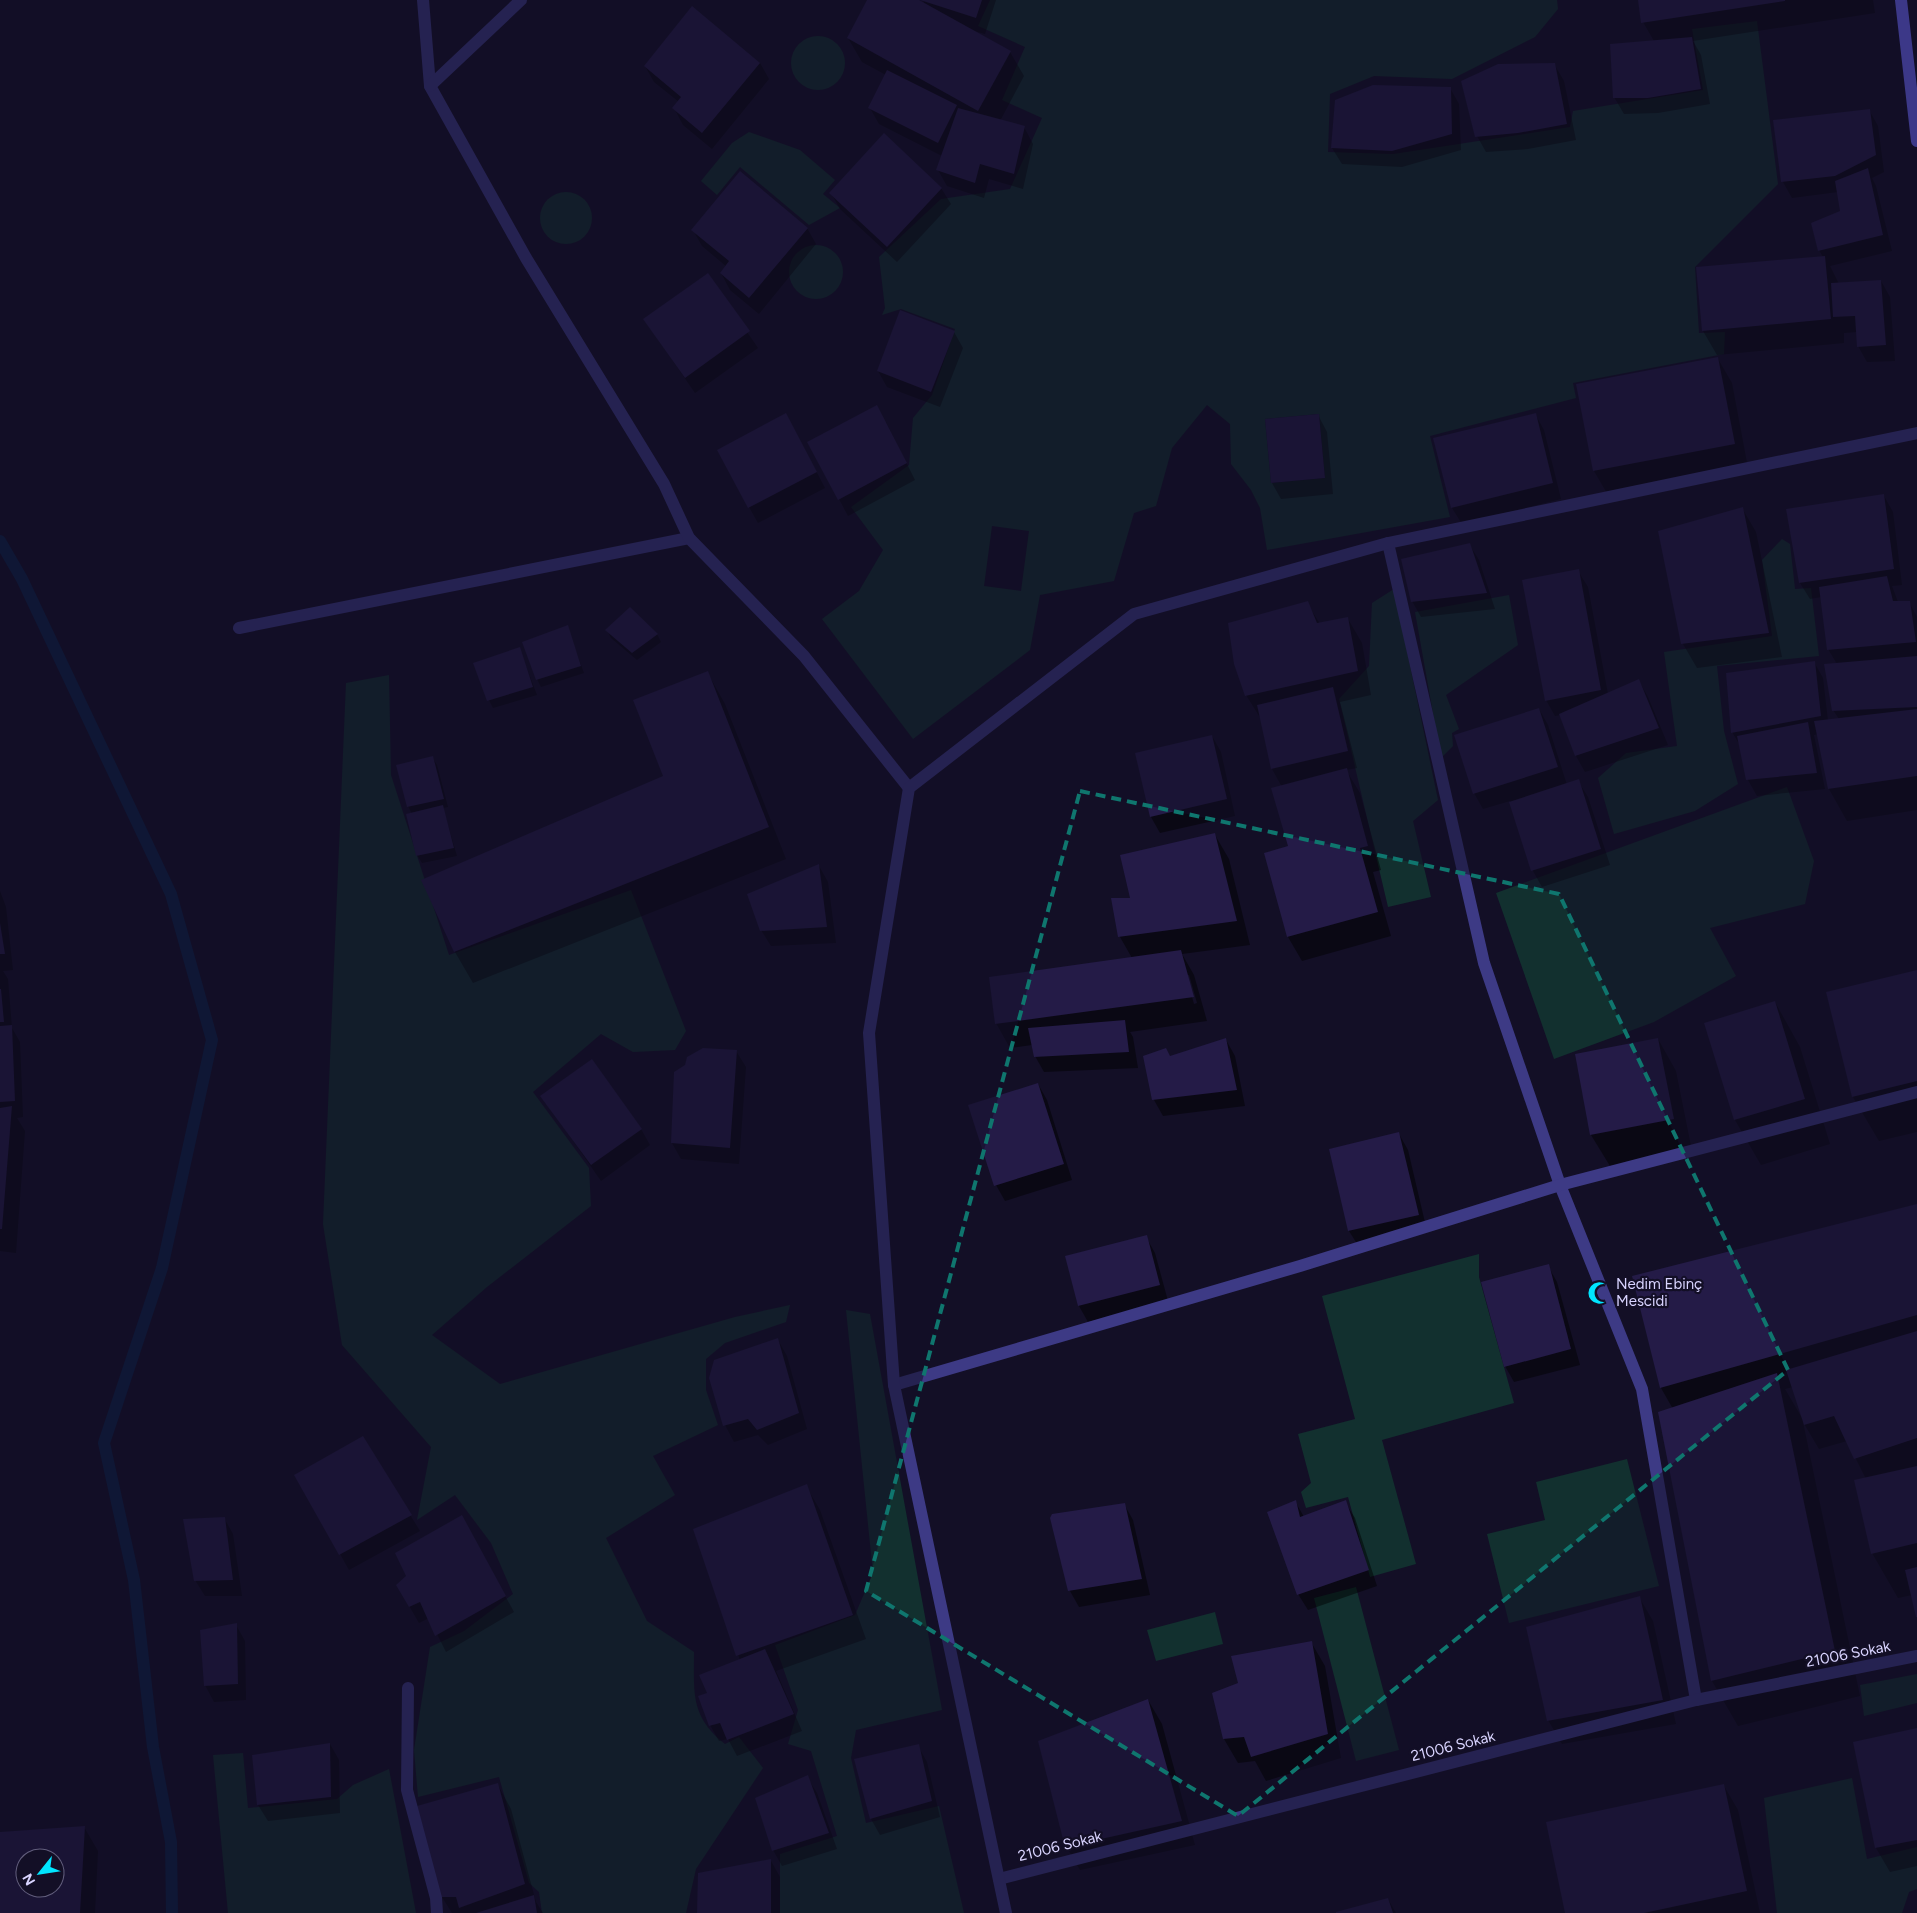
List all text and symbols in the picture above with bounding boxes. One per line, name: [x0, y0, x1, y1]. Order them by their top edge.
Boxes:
place label: Nedim Ebinç Mescidi: [1616, 1275, 1702, 1310]
mosque icon: Nedim Ebinç Mescidi: [1586, 1280, 1612, 1306]
street label: 21006 Sokak: [1804, 1637, 1893, 1671]
street label: 21006 Sokak: [1409, 1727, 1498, 1765]
street label: 21006 Sokak: [1016, 1827, 1105, 1865]
north arrow: [15, 1848, 65, 1898]
text: N: [19, 1870, 39, 1888]

